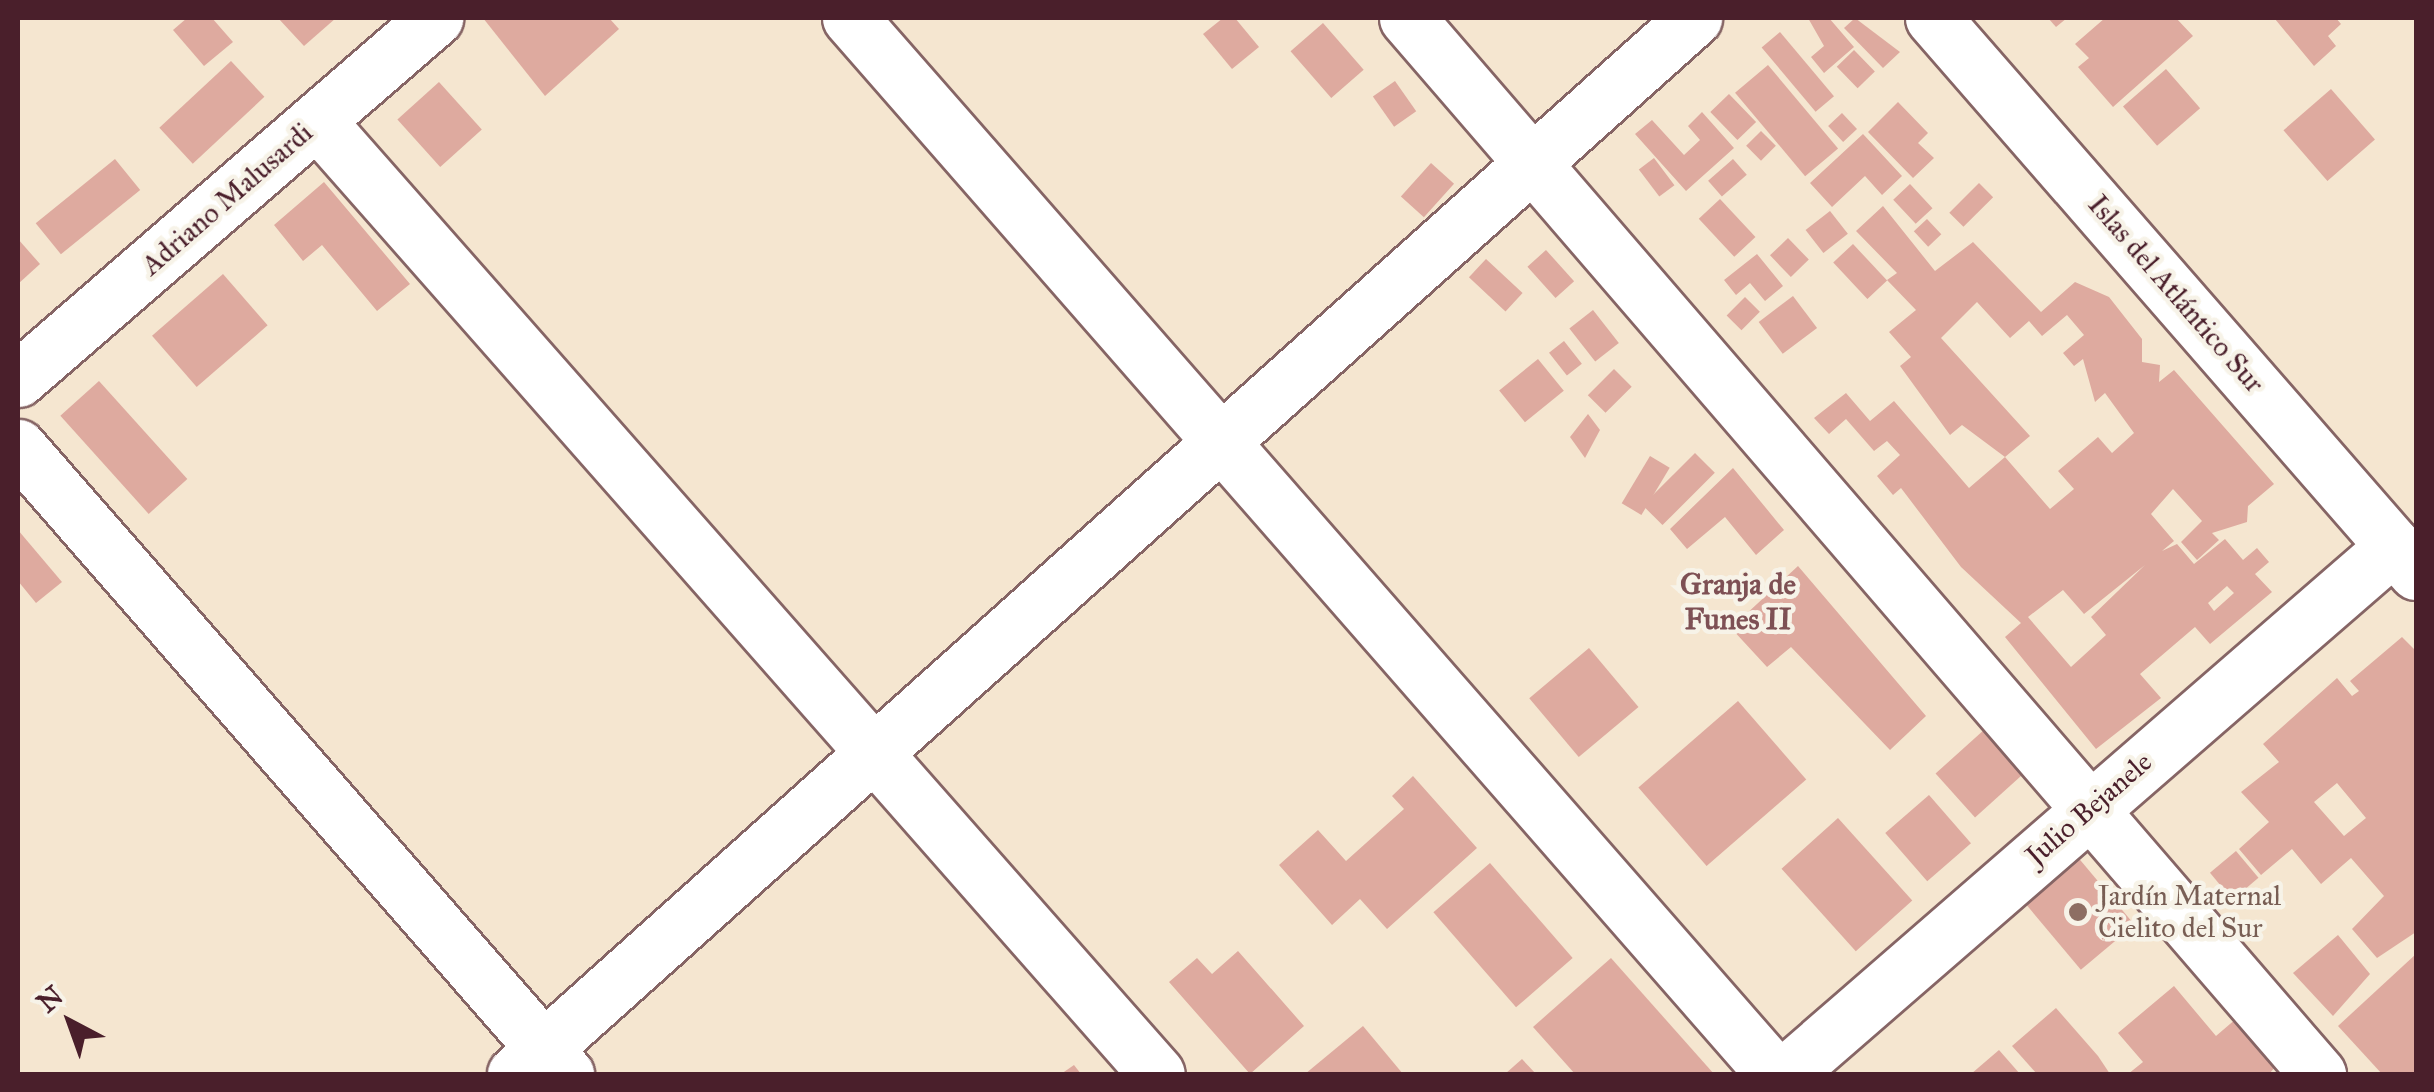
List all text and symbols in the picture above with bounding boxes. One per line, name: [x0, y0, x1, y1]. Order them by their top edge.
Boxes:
street label: Adriano Malusardi: [135, 116, 319, 282]
street label: Islas del Atlántico Sur: [2081, 188, 2271, 400]
district label: Granja de Funes II: [1680, 566, 1796, 636]
street label: Julio Bejanele: [2019, 745, 2159, 873]
place label: Jardín Maternal Cielito del Sur: [2098, 879, 2281, 945]
marker: Jardín Maternal Cielito del Sur: [2067, 901, 2089, 923]
north arrow: [20, 972, 120, 1072]
text: N: [30, 978, 70, 1020]

